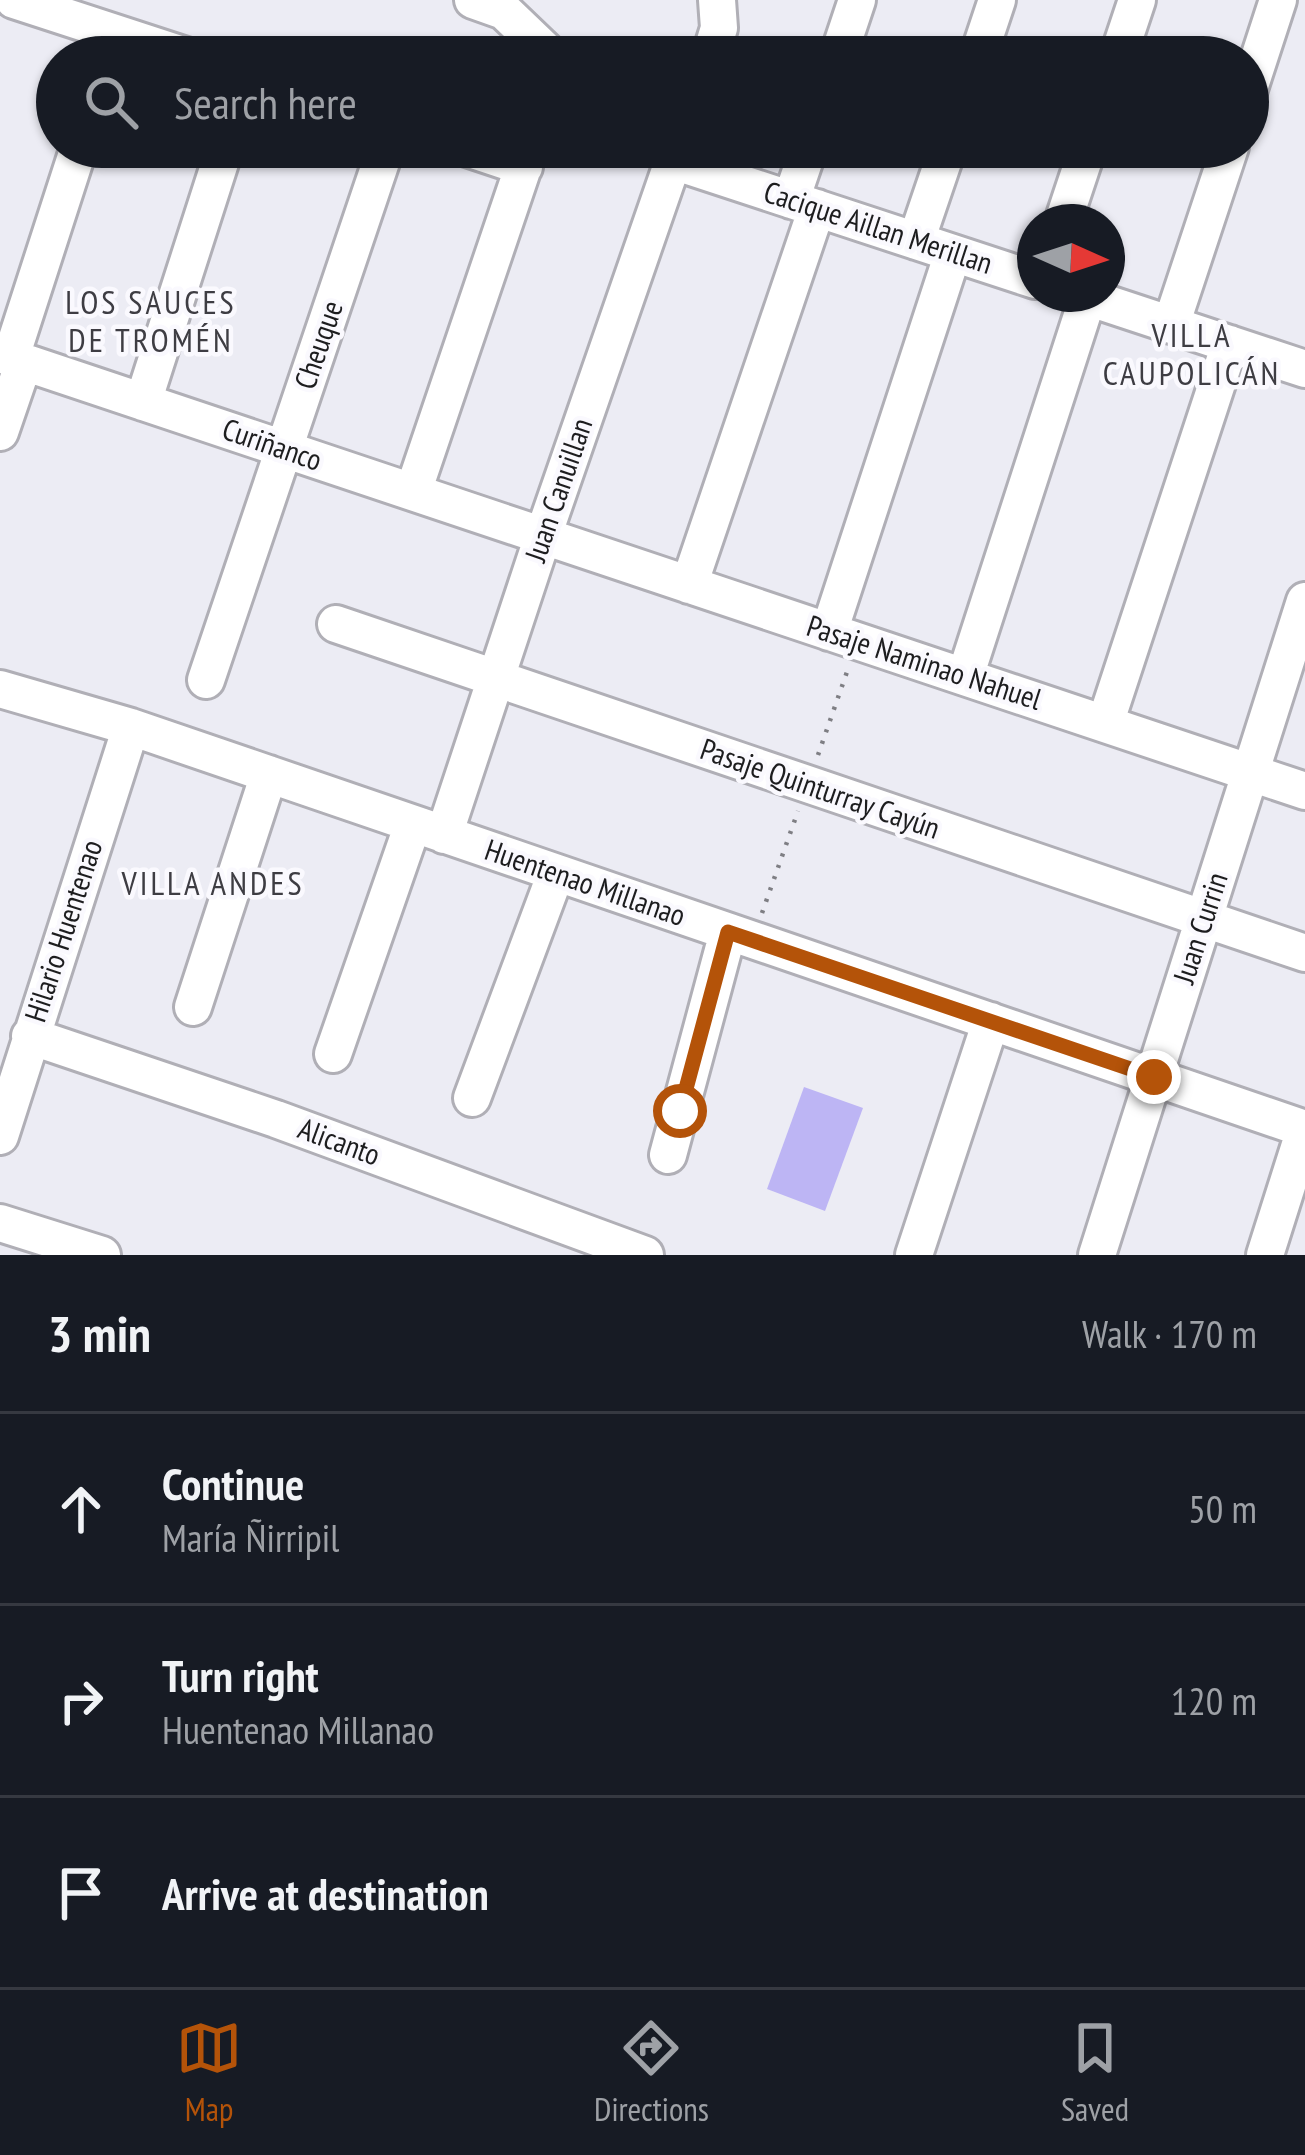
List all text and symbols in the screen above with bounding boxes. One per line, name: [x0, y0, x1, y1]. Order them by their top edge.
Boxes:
search box: [36, 36, 1269, 168]
icon: search: [78, 69, 144, 135]
text: Search here: [174, 73, 357, 131]
street label: Cacique Aillan Merillan: [759, 171, 998, 282]
north arrow: [1017, 204, 1125, 312]
district label: LOS SAUCES DE TROMÉN: [65, 280, 237, 361]
street label: Cheuque: [284, 295, 351, 394]
district label: VILLA CAUPOLICÁN: [1103, 313, 1281, 394]
street label: Curiñanco: [218, 408, 327, 479]
street label: Juan Canuillan: [515, 413, 600, 567]
street label: Pasaje Naminao Nahuel: [802, 605, 1047, 718]
street label: Pasaje Quinturray Cayún: [696, 728, 945, 847]
street label: Huentenao Millanao: [480, 829, 691, 934]
street label: Hilario Huentenao: [15, 835, 110, 1026]
district label: VILLA ANDES: [120, 861, 305, 904]
street label: Juan Currin: [1163, 867, 1236, 989]
route end: [1127, 1050, 1181, 1104]
route start: [653, 1084, 707, 1138]
street label: Alicanto: [293, 1108, 386, 1173]
text: 3 min: [48, 1300, 151, 1366]
text: Walk · 170 m: [1082, 1308, 1257, 1359]
text: Continue: [162, 1454, 304, 1512]
icon: ahead: [48, 1476, 114, 1542]
text: 50 m: [1188, 1483, 1257, 1534]
text: María Ñirripil: [162, 1512, 339, 1563]
text: Turn right: [162, 1646, 319, 1704]
icon: right: [48, 1668, 114, 1734]
text: 120 m: [1171, 1675, 1257, 1726]
text: Huentenao Millanao: [162, 1704, 434, 1755]
icon: arrive: [48, 1860, 114, 1926]
text: Arrive at destination: [162, 1864, 489, 1922]
tab: Map: [176, 2015, 242, 2130]
tab: Directions: [594, 2015, 709, 2130]
tab: Saved: [1061, 2015, 1129, 2130]

